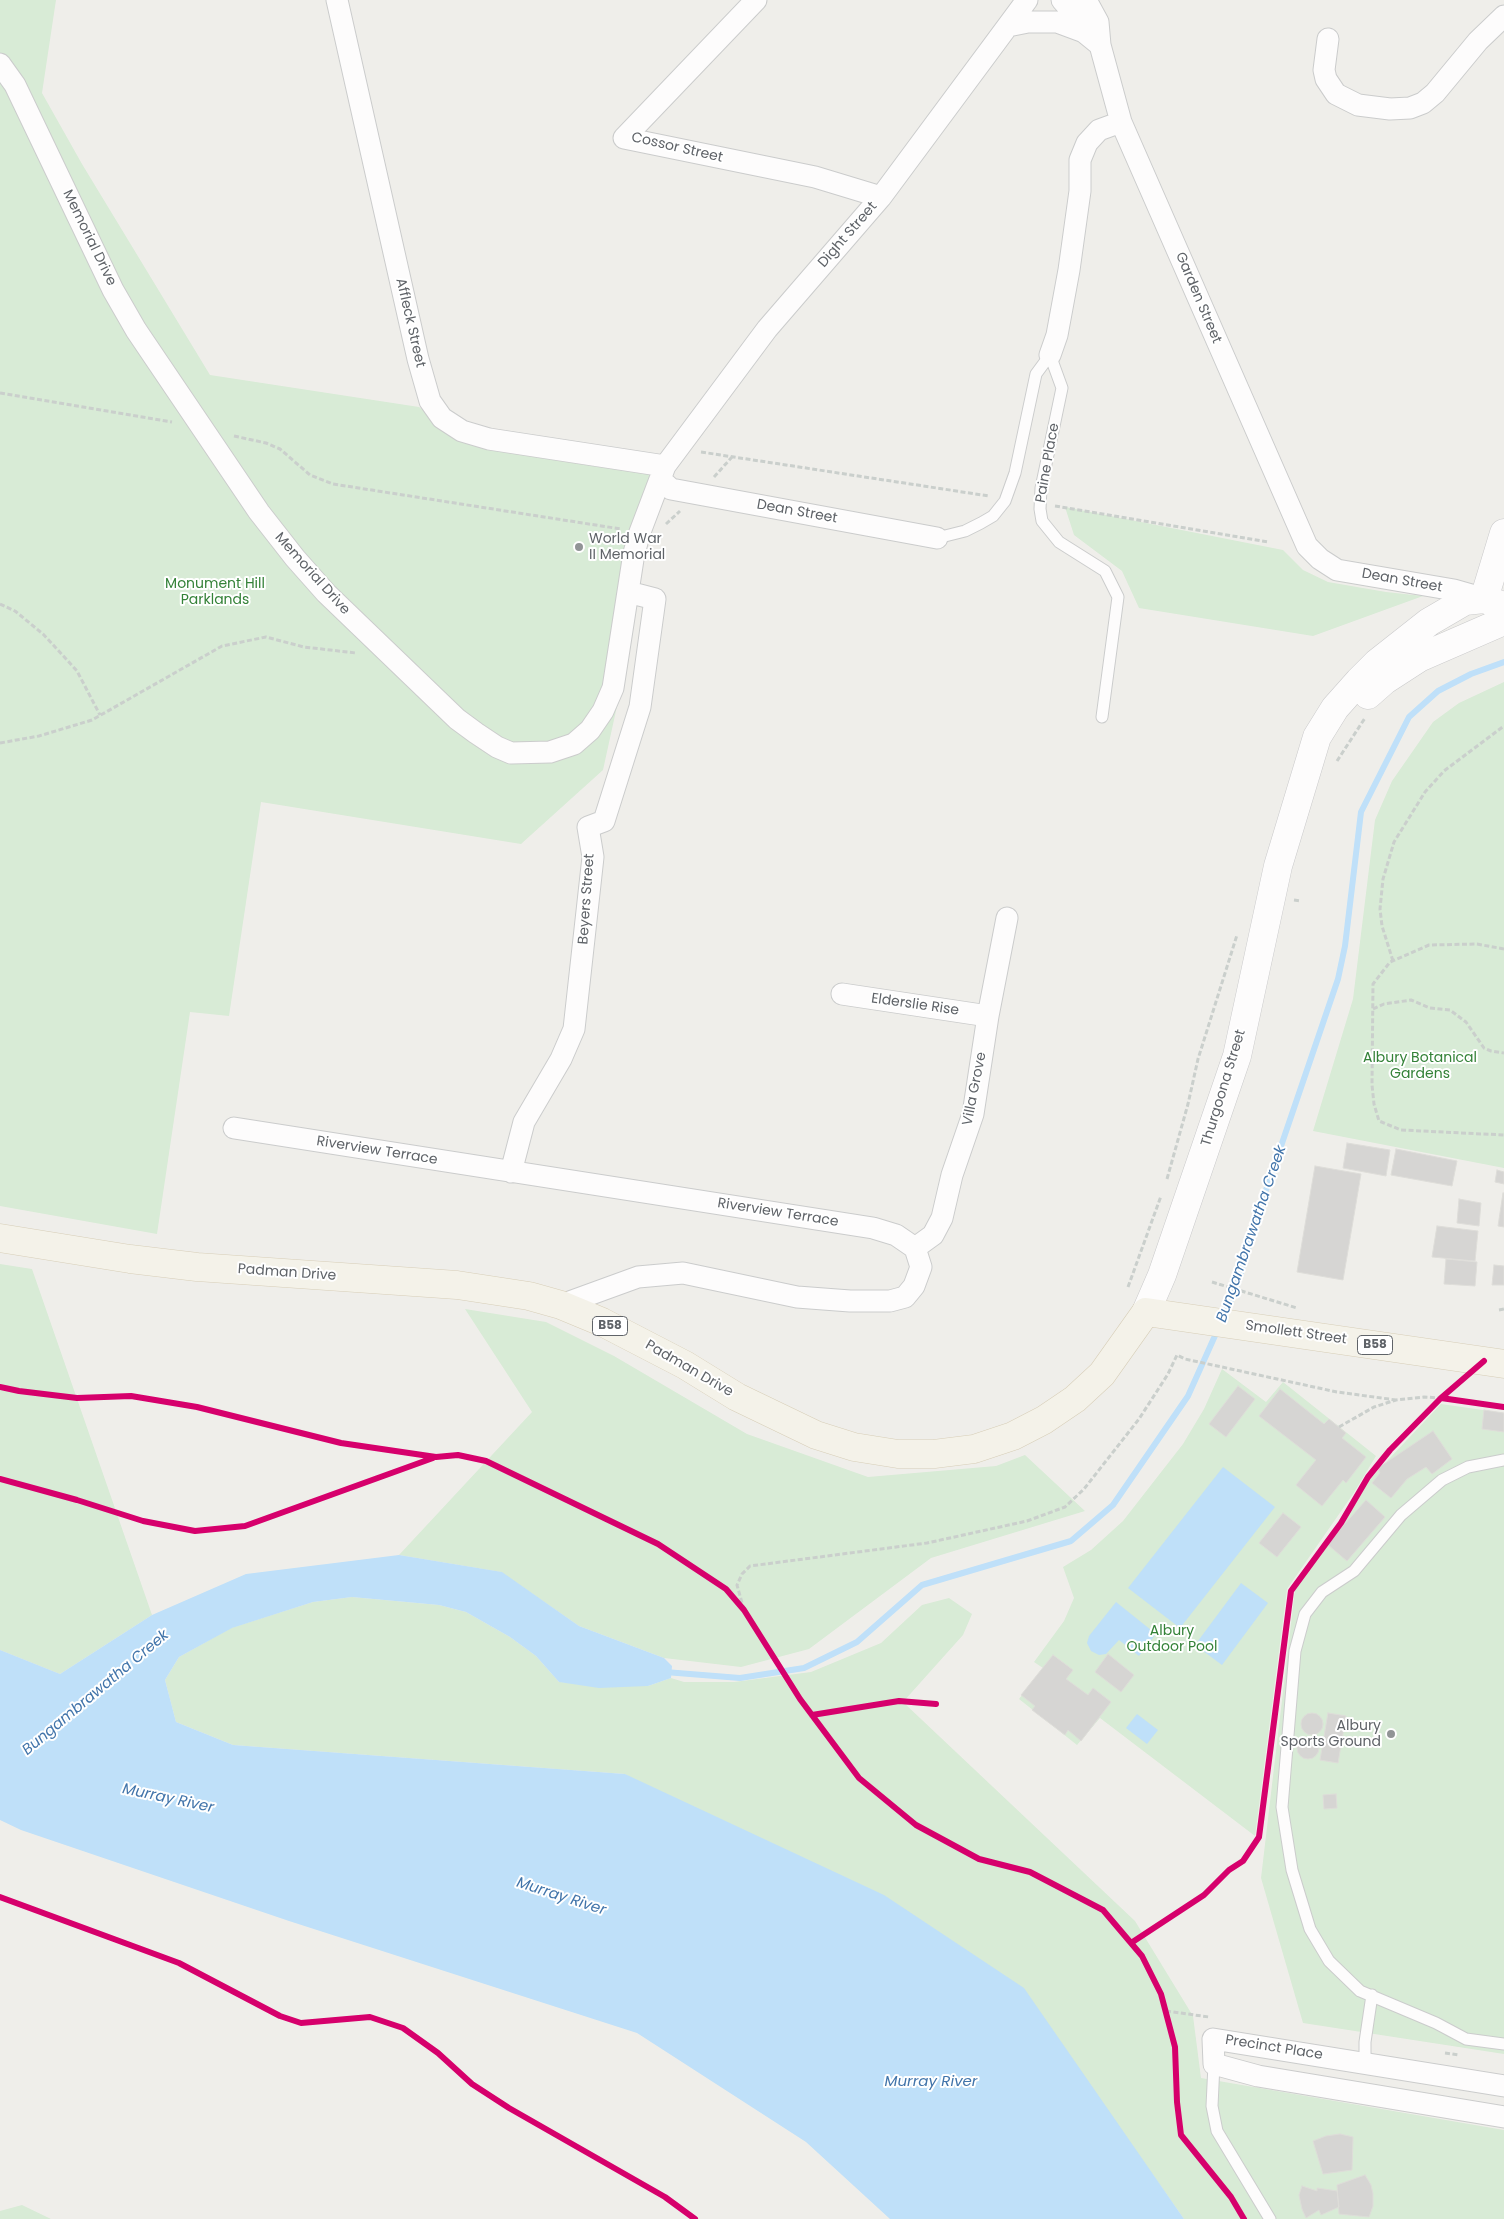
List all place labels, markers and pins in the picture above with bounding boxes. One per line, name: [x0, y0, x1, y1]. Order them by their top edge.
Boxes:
place label: World War II Memorial: [589, 531, 665, 564]
marker: World War II Memorial: [573, 541, 585, 553]
place label: Albury Sports Ground: [1281, 1718, 1381, 1750]
marker: Albury Sports Ground: [1385, 1728, 1397, 1740]

